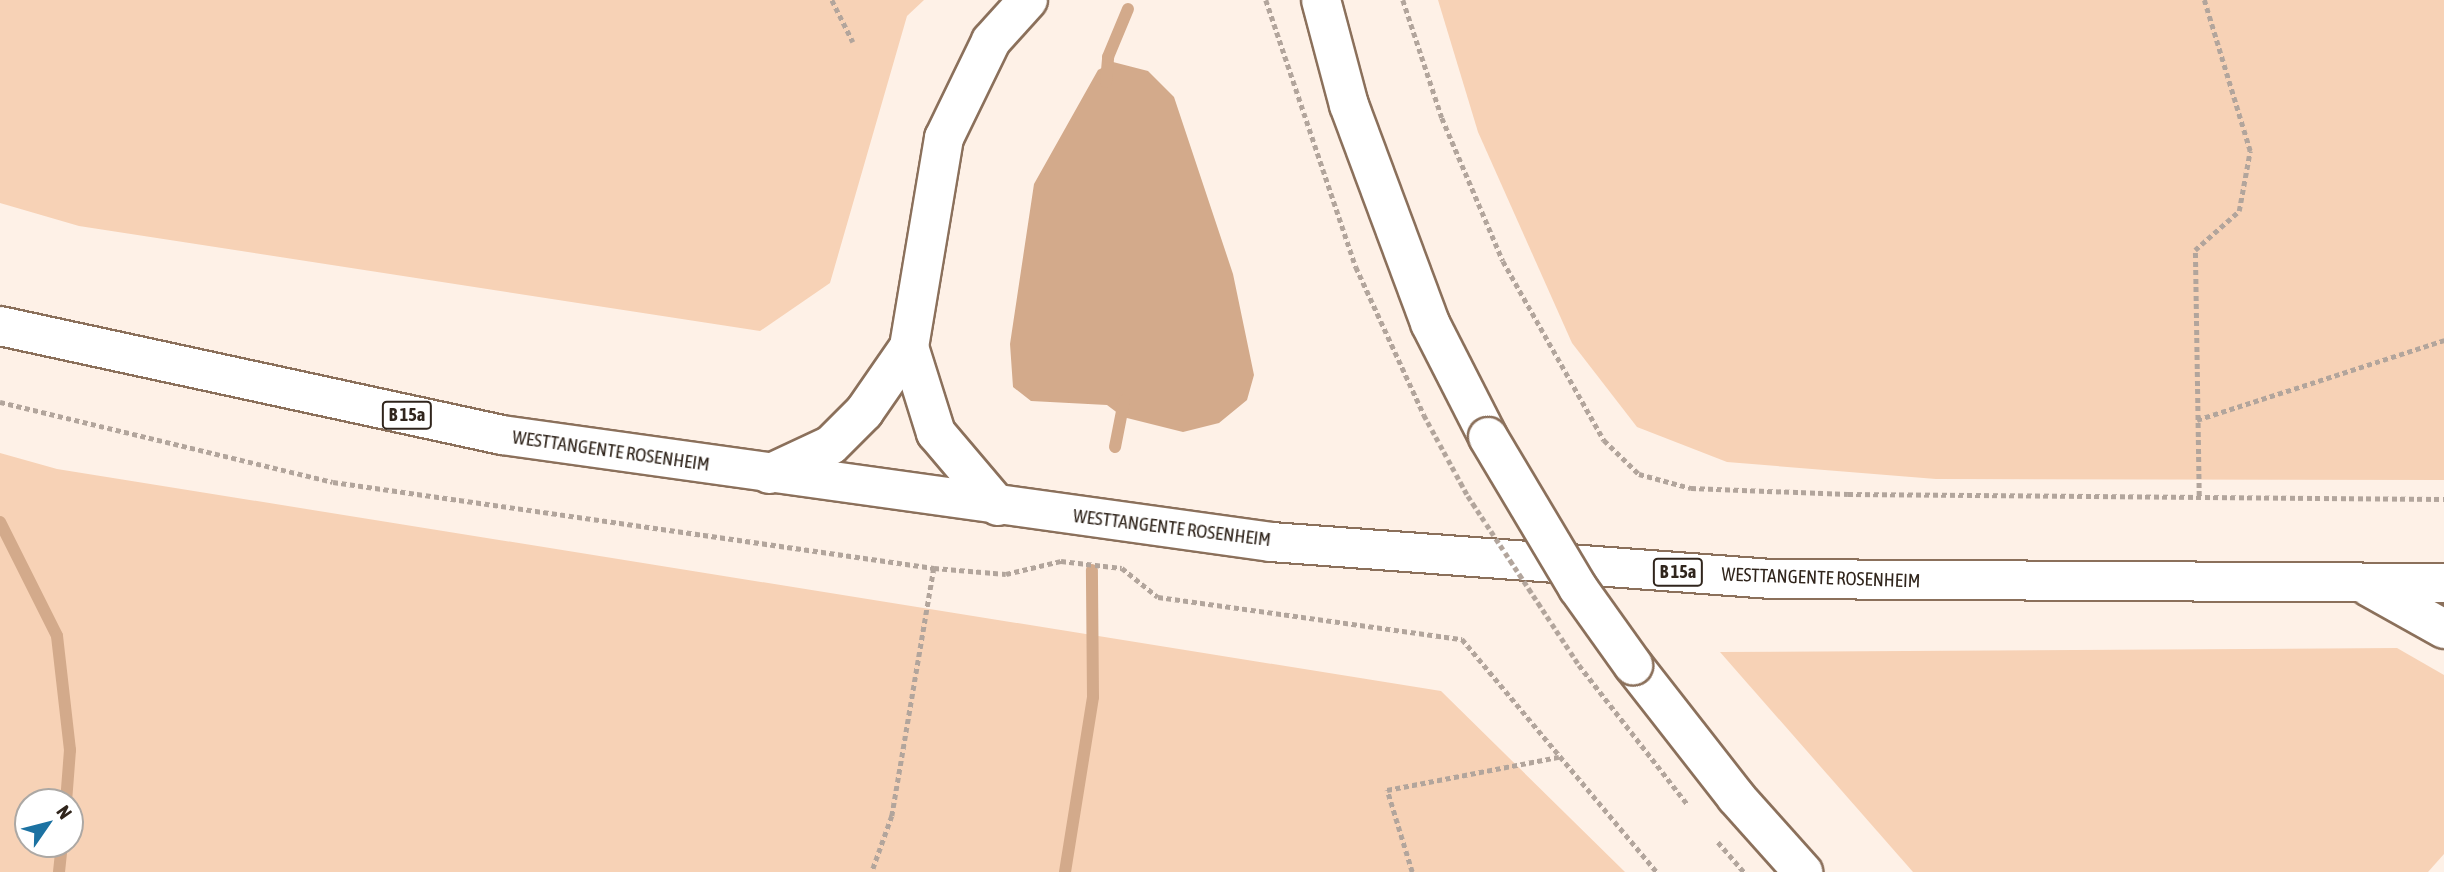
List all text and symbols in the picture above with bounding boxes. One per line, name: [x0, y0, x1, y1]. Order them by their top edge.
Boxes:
road number: B 15a: [381, 400, 433, 430]
street label: WESTTANGENTE ROSENHEIM: [511, 426, 711, 476]
street label: WESTTANGENTE ROSENHEIM: [1072, 505, 1272, 551]
road number: B 15a: [1652, 558, 1704, 586]
street label: WESTTANGENTE ROSENHEIM: [1721, 563, 1921, 593]
north arrow: [14, 788, 84, 858]
text: N: [52, 801, 77, 823]

